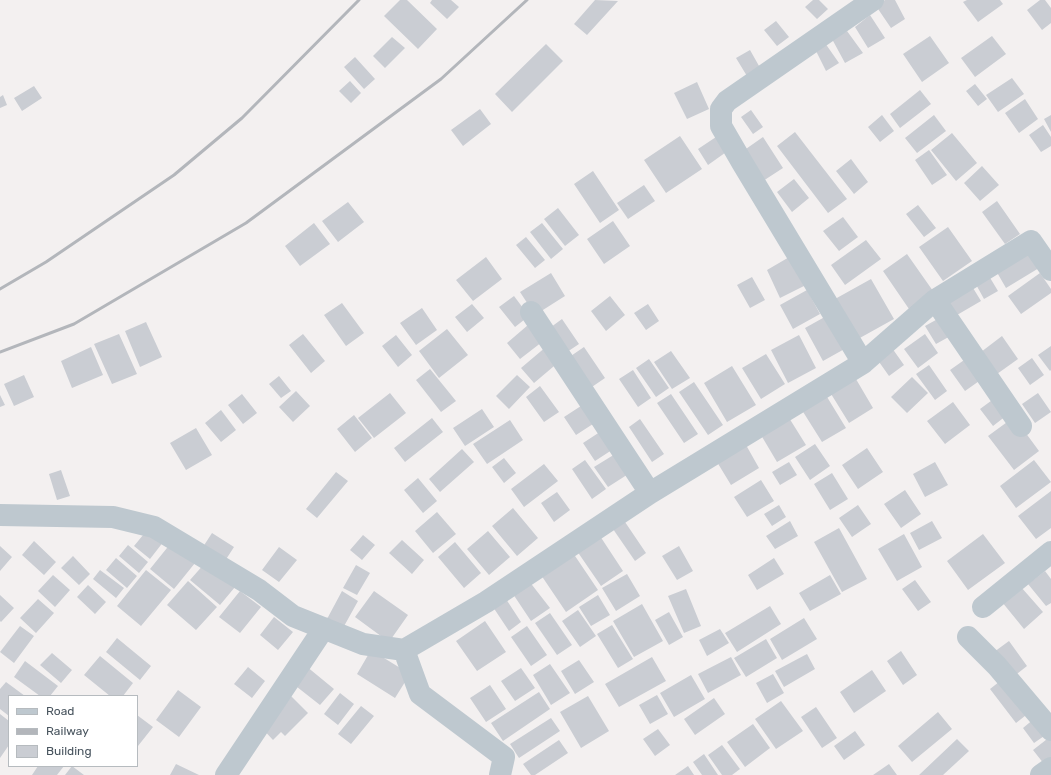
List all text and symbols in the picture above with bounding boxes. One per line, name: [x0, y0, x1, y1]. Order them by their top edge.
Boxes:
legend: [8, 695, 138, 767]
text: Road: [46, 704, 74, 718]
text: Railway: [46, 724, 89, 738]
text: Building: [46, 744, 92, 758]

